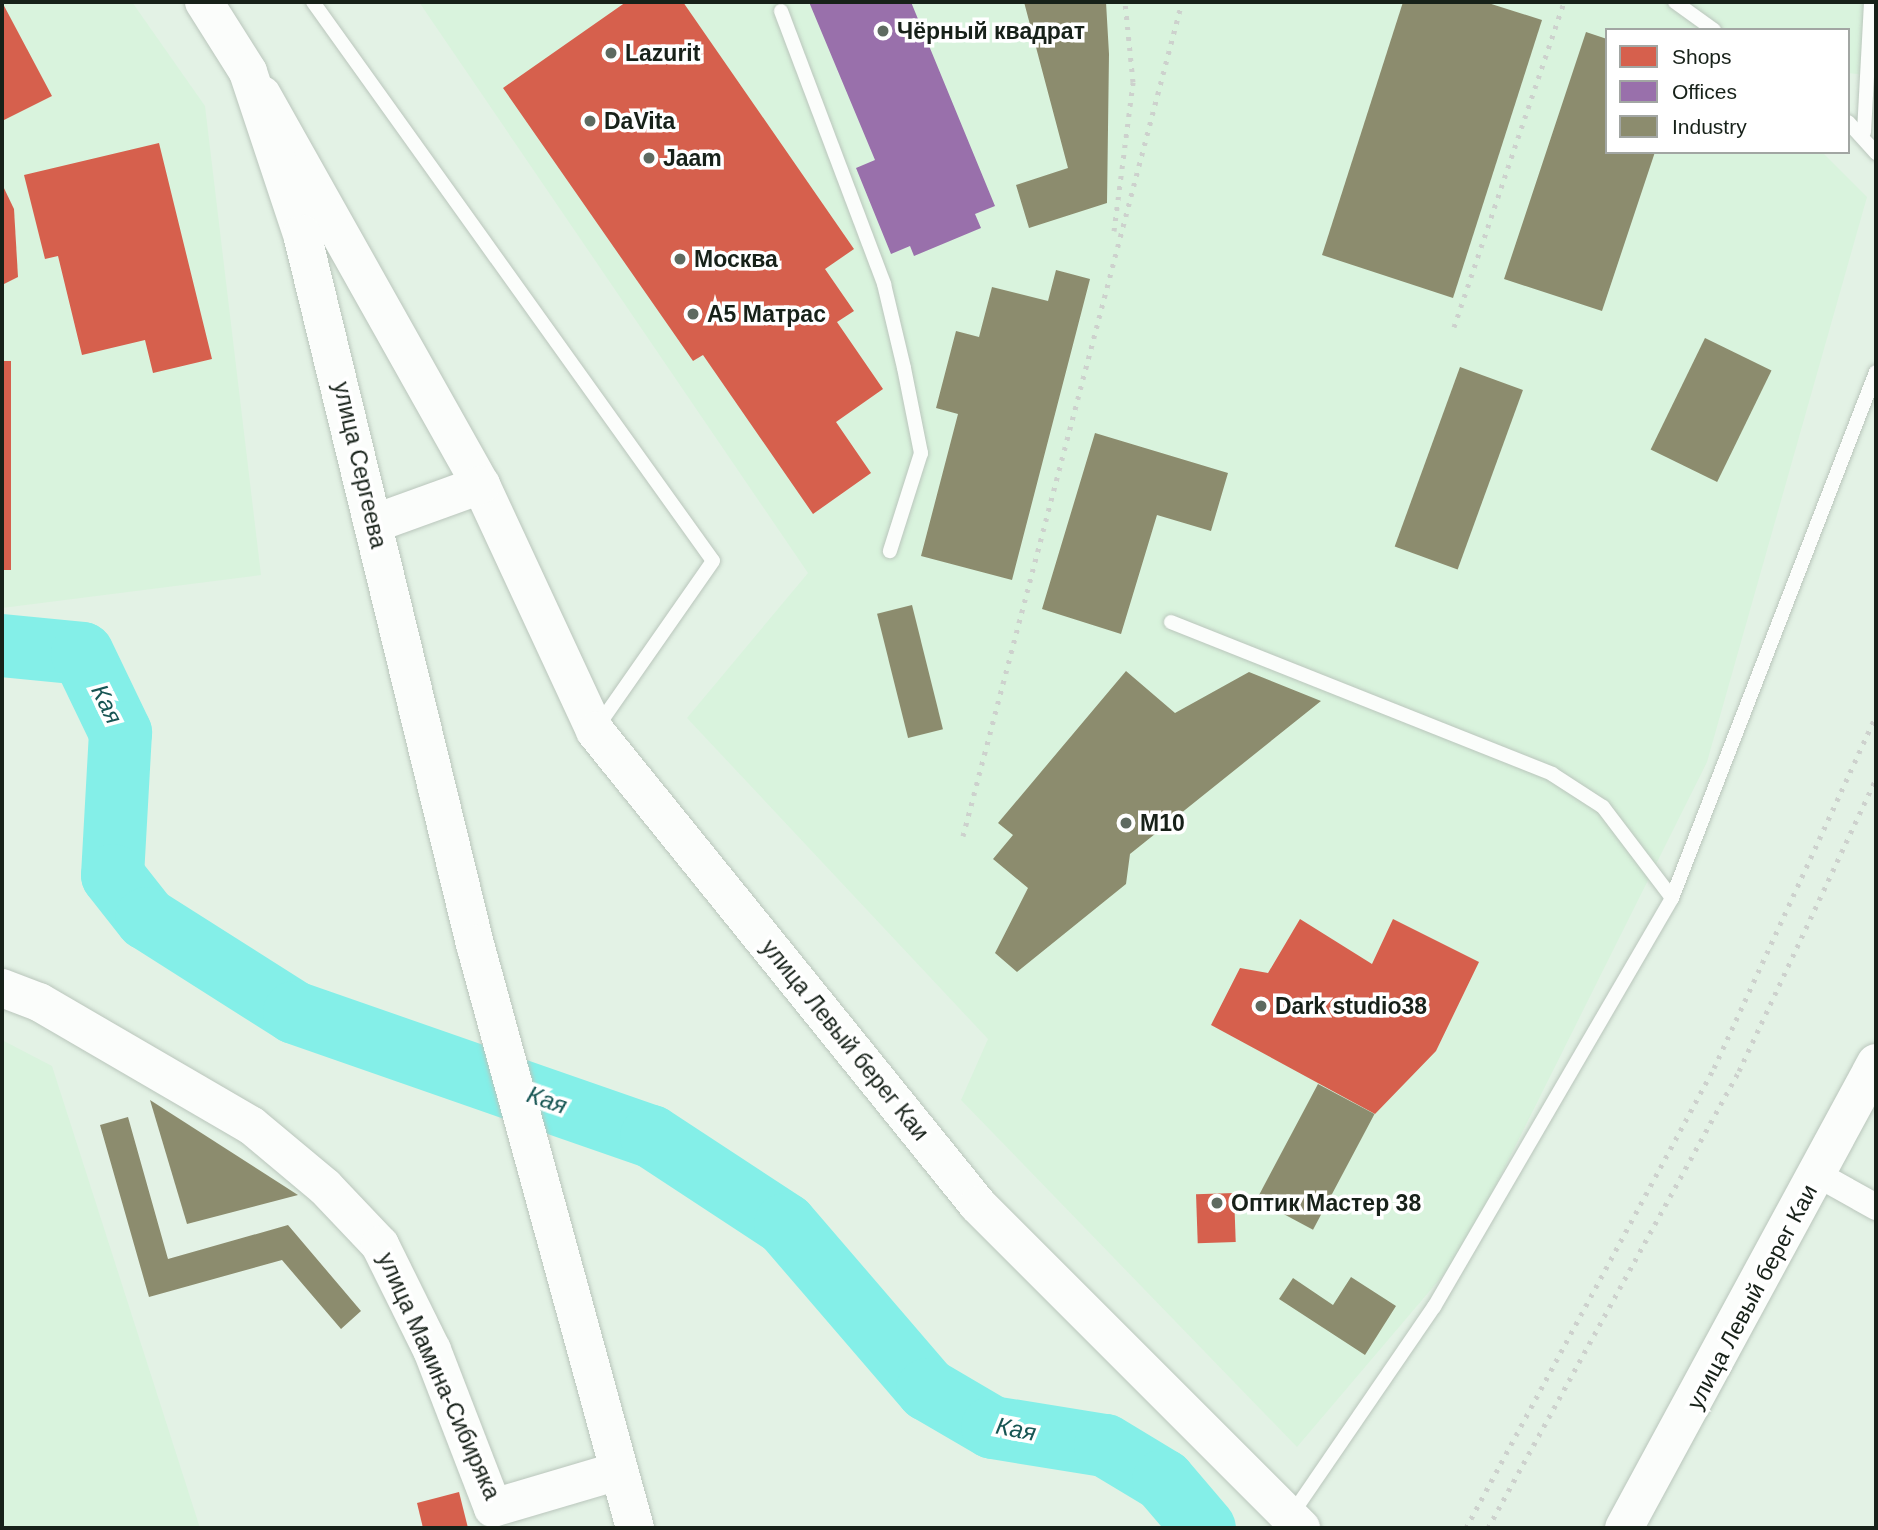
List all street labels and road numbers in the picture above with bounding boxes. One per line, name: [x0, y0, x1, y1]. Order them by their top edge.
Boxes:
street label: улица Сергеева: [327, 379, 393, 551]
street label: улица Левый берег Каи: [755, 934, 935, 1146]
street label: улица Левый берег Каи: [1681, 1180, 1823, 1414]
street label: улица Мамина-Сибиряка: [372, 1248, 506, 1504]

